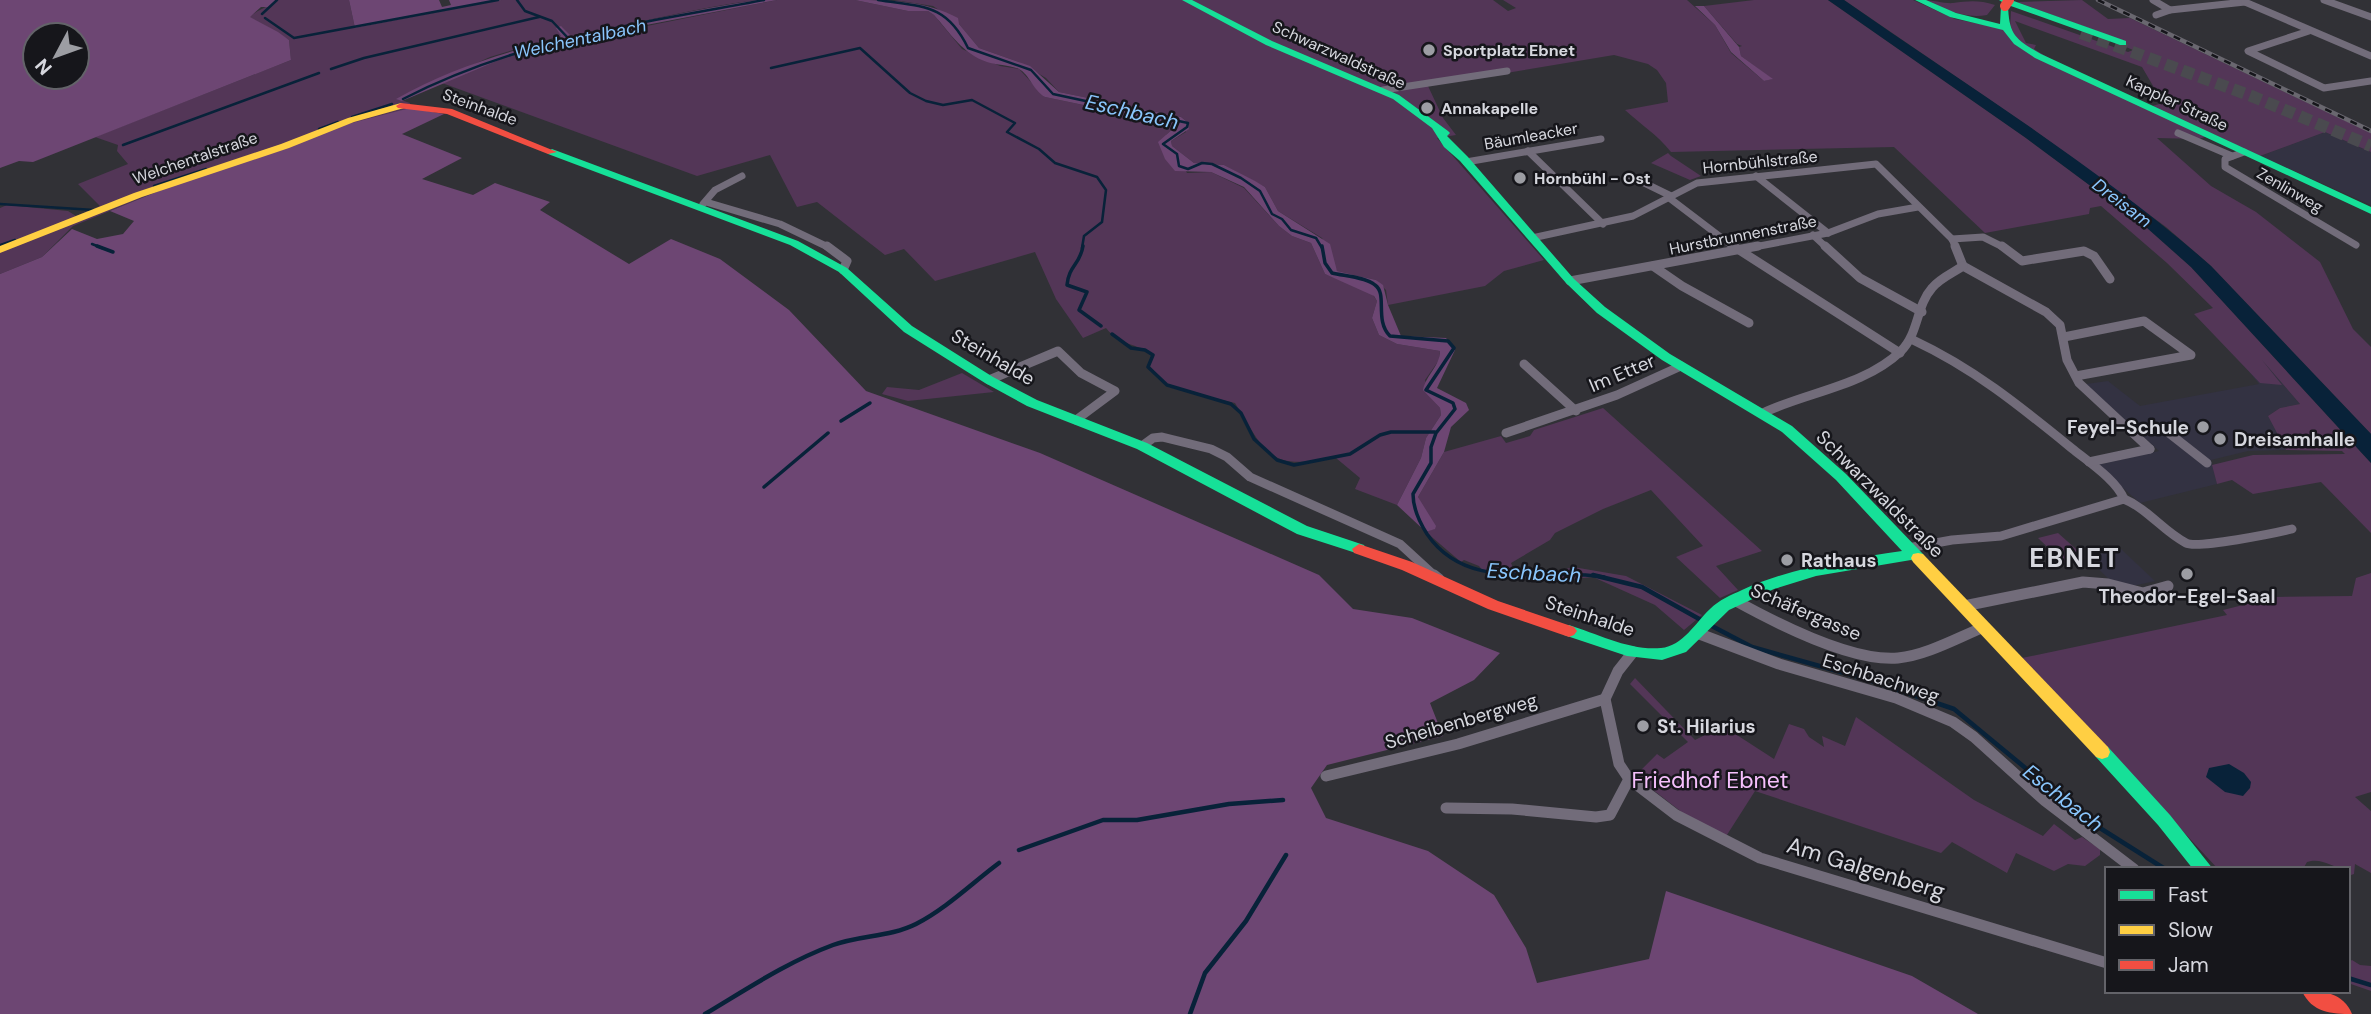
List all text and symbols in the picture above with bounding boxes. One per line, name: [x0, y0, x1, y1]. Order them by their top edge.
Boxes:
water label: Welchentalbach: [512, 13, 648, 65]
street label: Schwarzwaldstraße: [1269, 16, 1409, 94]
north arrow: [21, 21, 91, 91]
place label: Sportplatz Ebnet: [1443, 40, 1575, 61]
marker: Sportplatz Ebnet: [1421, 42, 1437, 58]
text: N: [30, 53, 58, 80]
street label: Kappler Straße: [2123, 70, 2231, 136]
street label: Steinhalde: [440, 84, 520, 130]
water label: Eschbach: [1083, 88, 1181, 136]
place label: Annakapelle: [1441, 98, 1538, 119]
marker: Annakapelle: [1419, 100, 1435, 116]
street label: Bäumleacker: [1482, 117, 1580, 155]
street label: Welchentalstraße: [130, 127, 260, 189]
street label: Hornbühlstraße: [1701, 146, 1819, 178]
street label: Zenlinweg: [2253, 163, 2327, 217]
place label: Hornbühl - Ost: [1534, 168, 1651, 189]
marker: Hornbühl - Ost: [1512, 170, 1528, 186]
water label: Dreisam: [2087, 173, 2157, 233]
street label: Hurstbrunnenstraße: [1668, 210, 1818, 260]
street label: Steinhalde: [947, 323, 1039, 391]
street label: Im Etter: [1585, 348, 1659, 398]
place label: Feyel-Schule: [2067, 415, 2189, 440]
marker: Feyel-Schule: [2195, 419, 2211, 435]
street label: Schwarzwaldstraße: [1811, 425, 1949, 563]
place label: Dreisamhalle: [2234, 427, 2355, 452]
marker: Dreisamhalle: [2212, 431, 2228, 447]
district label: EBNET: [2029, 541, 2121, 575]
place label: Rathaus: [1801, 548, 1877, 573]
marker: Rathaus: [1779, 552, 1795, 568]
water label: Eschbach: [1486, 557, 1582, 589]
marker: Theodor-Egel-Saal: [2179, 566, 2195, 582]
street label: Schäfergasse: [1747, 578, 1865, 646]
place label: Theodor-Egel-Saal: [2098, 584, 2276, 609]
street label: Steinhalde: [1542, 590, 1638, 642]
street label: Eschbachweg: [1819, 647, 1943, 709]
street label: Scheibenbergweg: [1382, 687, 1540, 755]
place label: St. Hilarius: [1657, 714, 1756, 739]
marker: St. Hilarius: [1635, 718, 1651, 734]
water label: Eschbach: [2017, 758, 2109, 838]
park label: Friedhof Ebnet: [1632, 765, 1788, 795]
street label: Am Galgenberg: [1783, 830, 1949, 906]
legend: [2105, 867, 2350, 993]
text: Fast: [2168, 881, 2208, 909]
text: Slow: [2168, 916, 2213, 944]
text: Jam: [2168, 951, 2209, 979]

